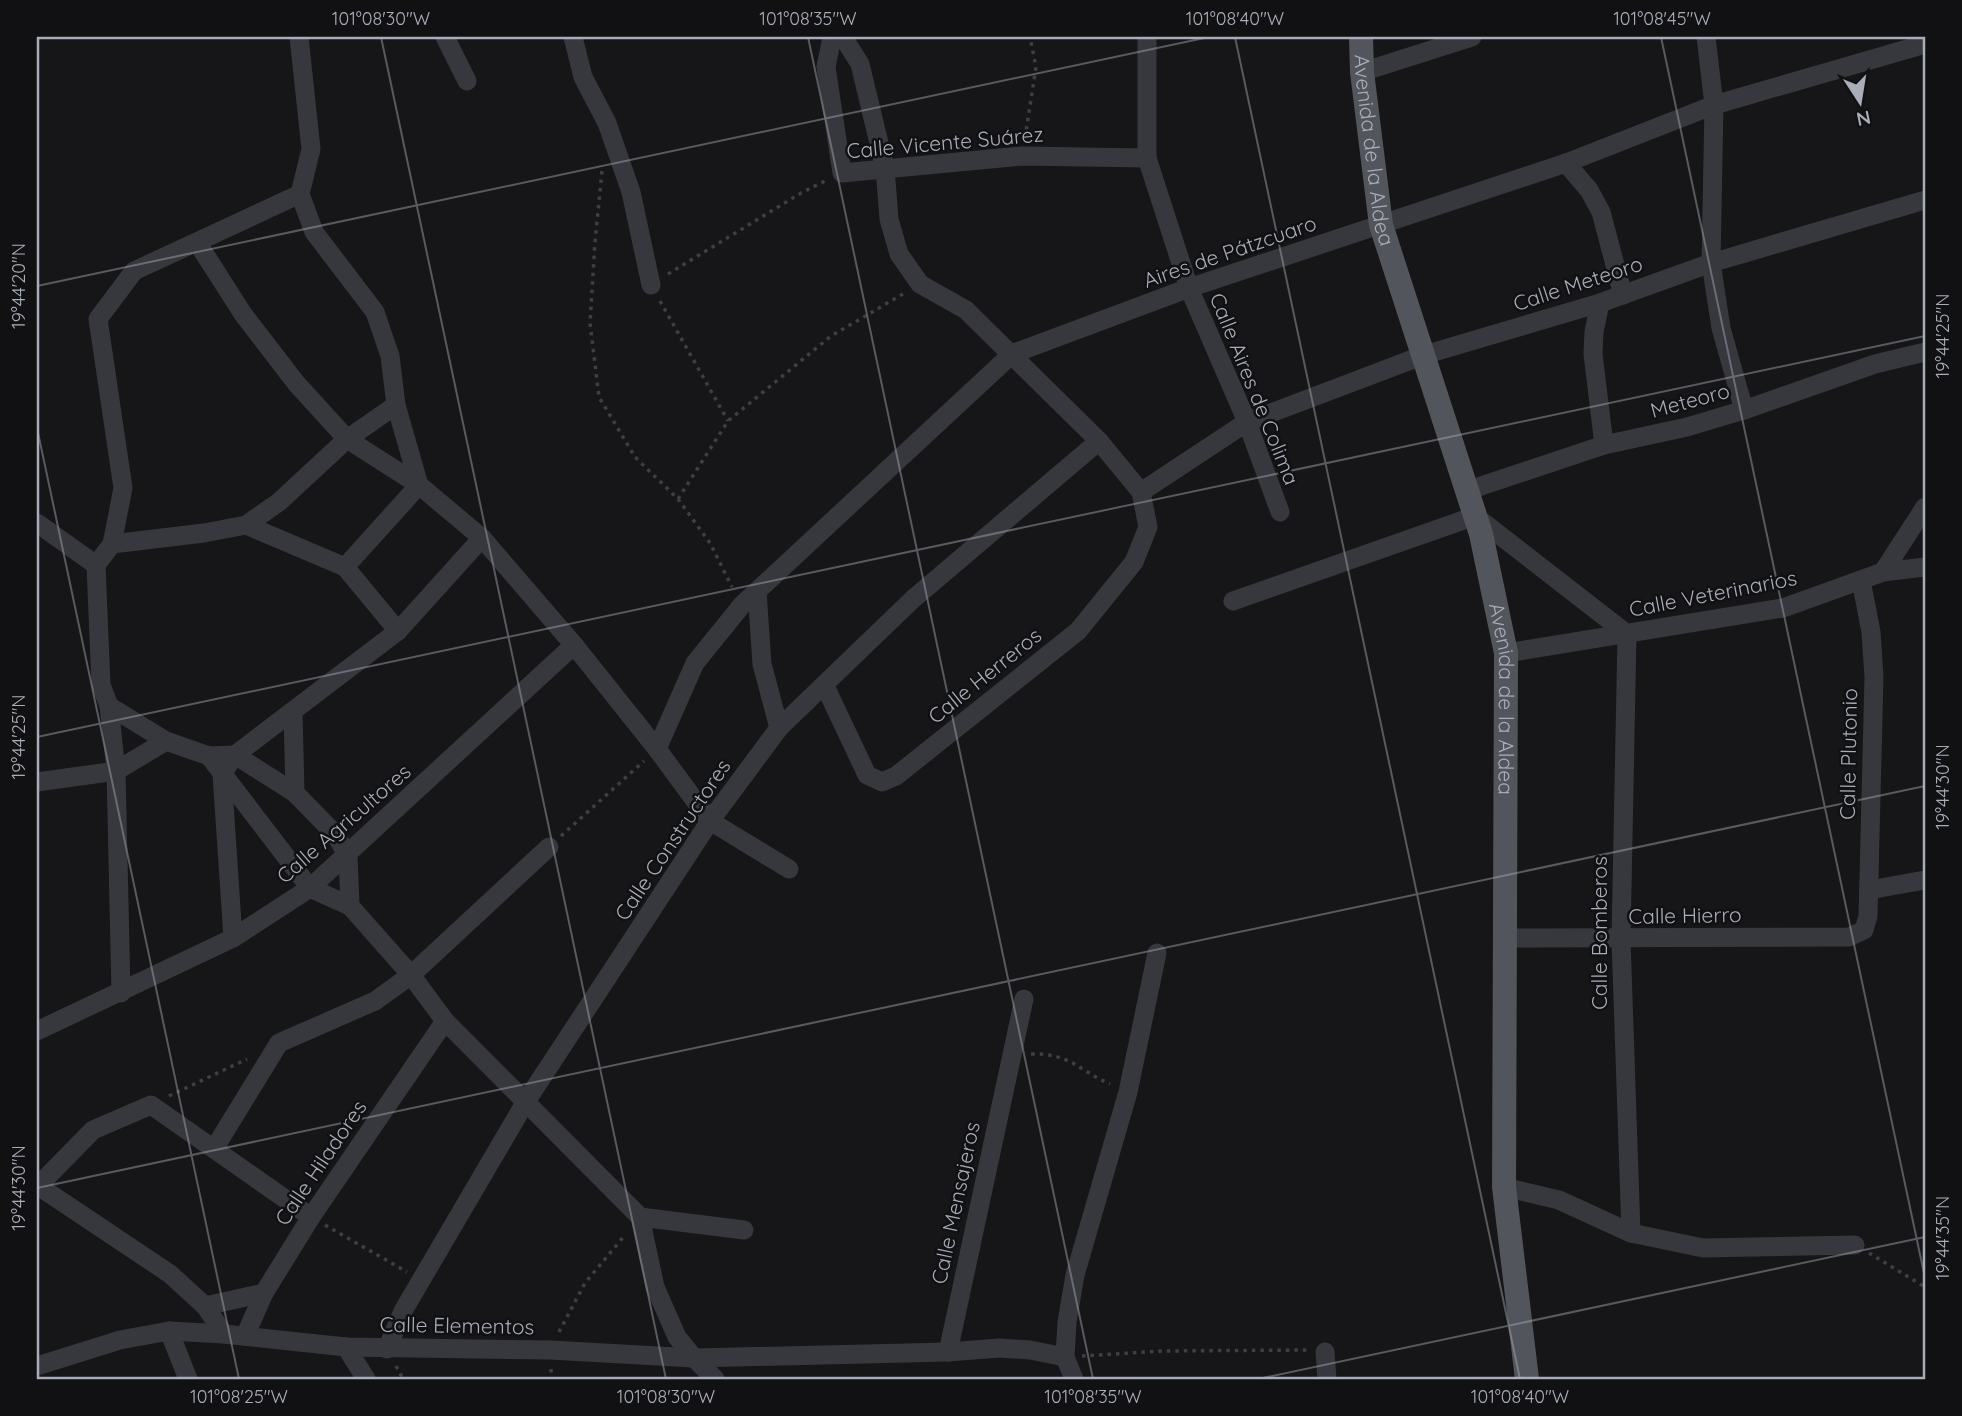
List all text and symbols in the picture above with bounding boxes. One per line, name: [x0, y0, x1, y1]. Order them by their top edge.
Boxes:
text: 101°08'30"W: [332, 7, 430, 30]
text: 101°08'35"W: [759, 7, 857, 30]
text: 101°08'40"W: [1186, 7, 1284, 30]
text: 101°08'45"W: [1613, 7, 1711, 30]
street label: Avenida de la Aldea: [1350, 54, 1401, 249]
north arrow: [1826, 66, 1896, 136]
text: N: [1854, 105, 1873, 132]
street label: Calle Vicente Suárez: [845, 120, 1044, 164]
street label: Aires de Pátzcuaro: [1140, 209, 1320, 293]
text: 19°44'20"N: [7, 243, 30, 329]
street label: Calle Meteoro: [1510, 250, 1646, 316]
street label: Calle Aires de Colima: [1205, 289, 1305, 488]
text: 19°44'25"N: [1931, 294, 1954, 378]
street label: Meteoro: [1647, 377, 1732, 423]
street label: Calle Veterinarios: [1627, 564, 1799, 622]
street label: Avenida de la Aldea: [1484, 600, 1520, 795]
street label: Calle Herreros: [922, 622, 1046, 729]
street label: Calle Plutonio: [1834, 688, 1862, 820]
text: 19°44'25"N: [7, 695, 30, 779]
text: 19°44'30"N: [1931, 744, 1954, 830]
street label: Calle Constructores: [609, 754, 736, 925]
street label: Calle Agricultores: [271, 758, 416, 889]
street label: Calle Bomberos: [1586, 856, 1612, 1010]
street label: Calle Hierro: [1628, 901, 1742, 929]
street label: Calle Hiladores: [269, 1095, 372, 1230]
street label: Calle Mensajeros: [925, 1119, 985, 1286]
text: 19°44'30"N: [7, 1145, 30, 1231]
text: 19°44'35"N: [1931, 1196, 1954, 1280]
street label: Calle Elementos: [379, 1311, 535, 1339]
text: 101°08'25"W: [190, 1385, 288, 1408]
text: 101°08'30"W: [617, 1385, 715, 1408]
text: 101°08'35"W: [1044, 1385, 1142, 1408]
text: 101°08'40"W: [1471, 1385, 1569, 1408]

